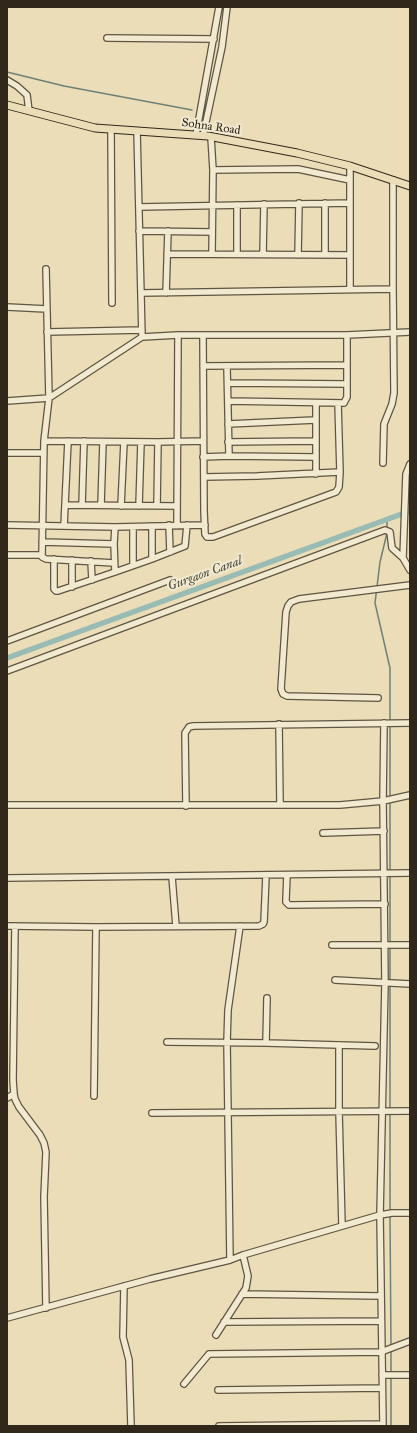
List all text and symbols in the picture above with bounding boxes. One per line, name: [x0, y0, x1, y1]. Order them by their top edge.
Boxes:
street label: Sohna Road: [181, 116, 241, 138]
water label: Gurgaon Canal: [166, 553, 244, 595]

